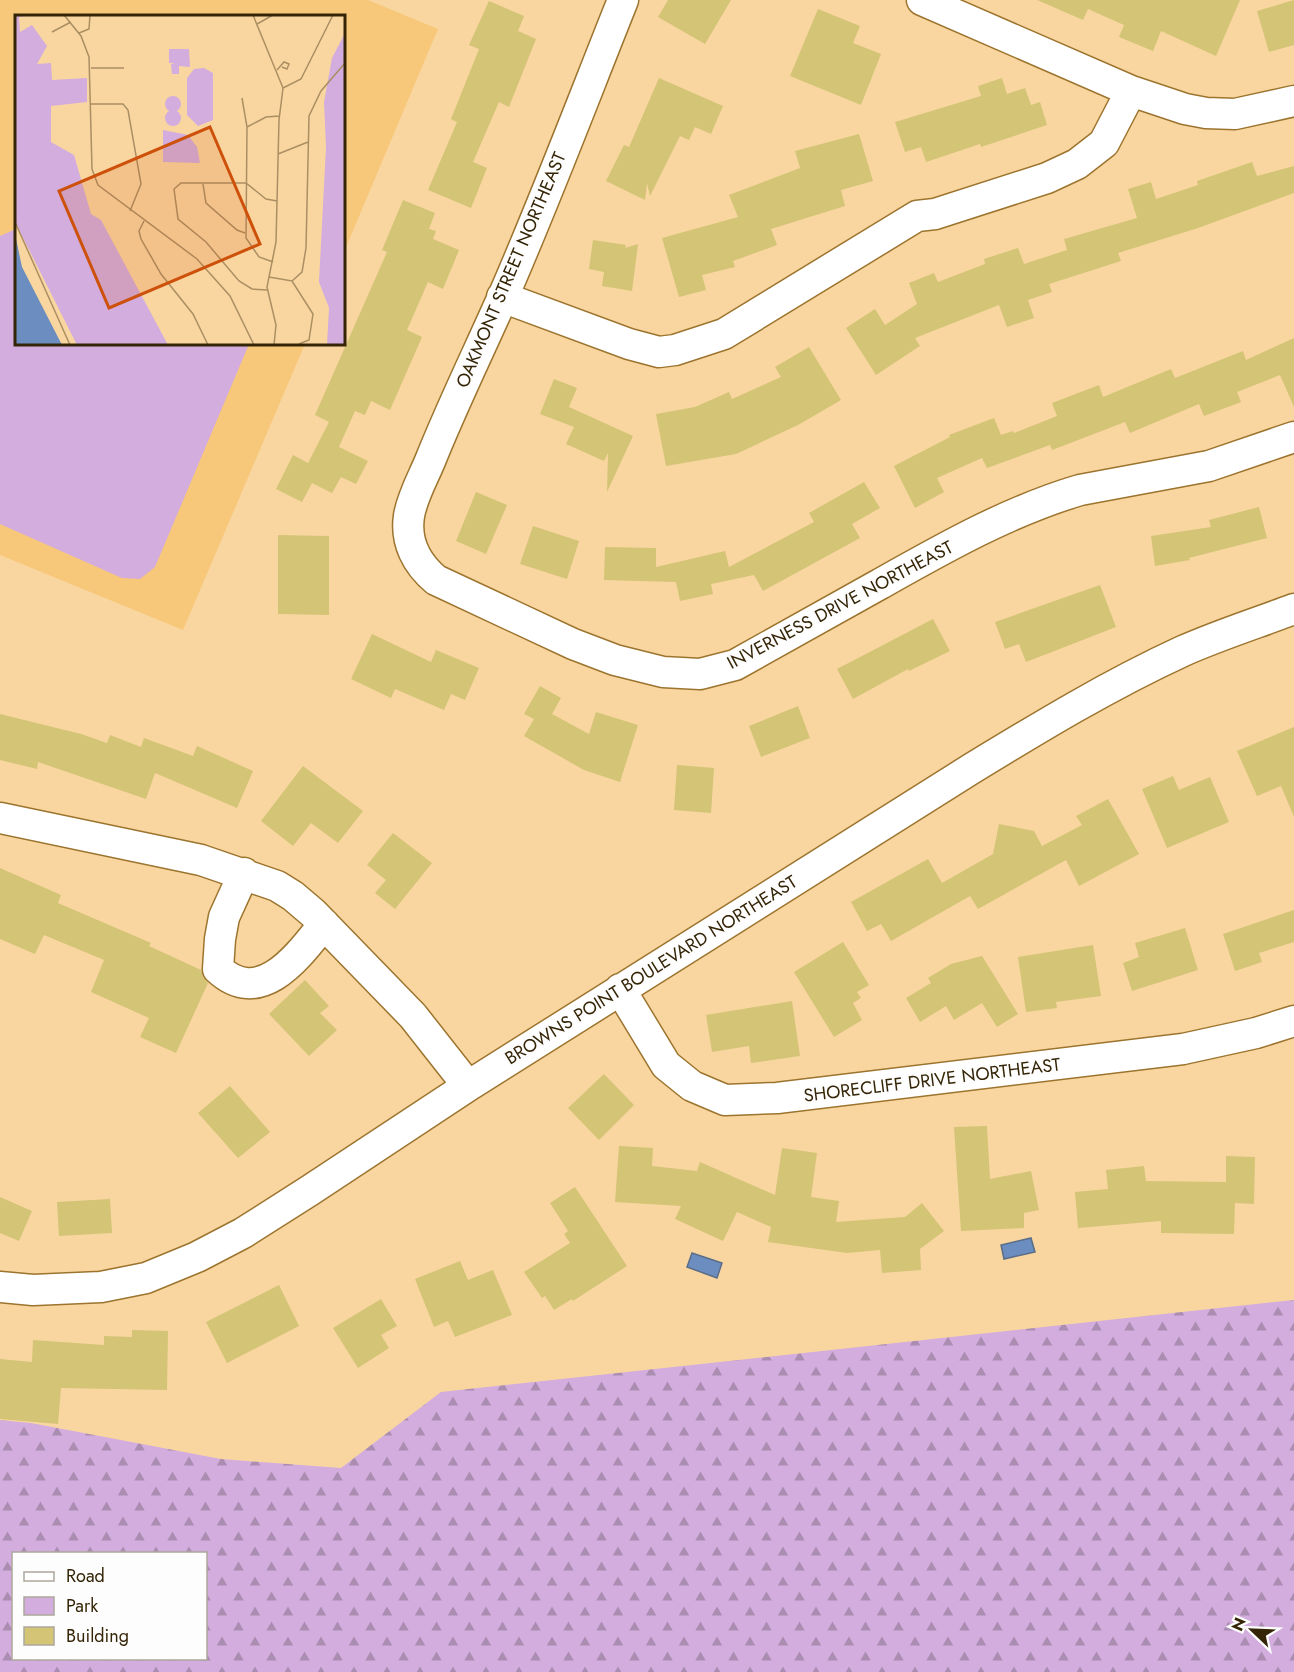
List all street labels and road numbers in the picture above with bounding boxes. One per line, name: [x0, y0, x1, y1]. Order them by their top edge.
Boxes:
street label: OAKMONT STREET NORTHEAST: [449, 148, 573, 392]
street label: INVERNESS DRIVE NORTHEAST: [722, 534, 958, 676]
street label: BROWNS POINT BOULEVARD NORTHEAST: [500, 869, 802, 1071]
street label: SHORECLIFF DRIVE NORTHEAST: [802, 1051, 1063, 1109]

